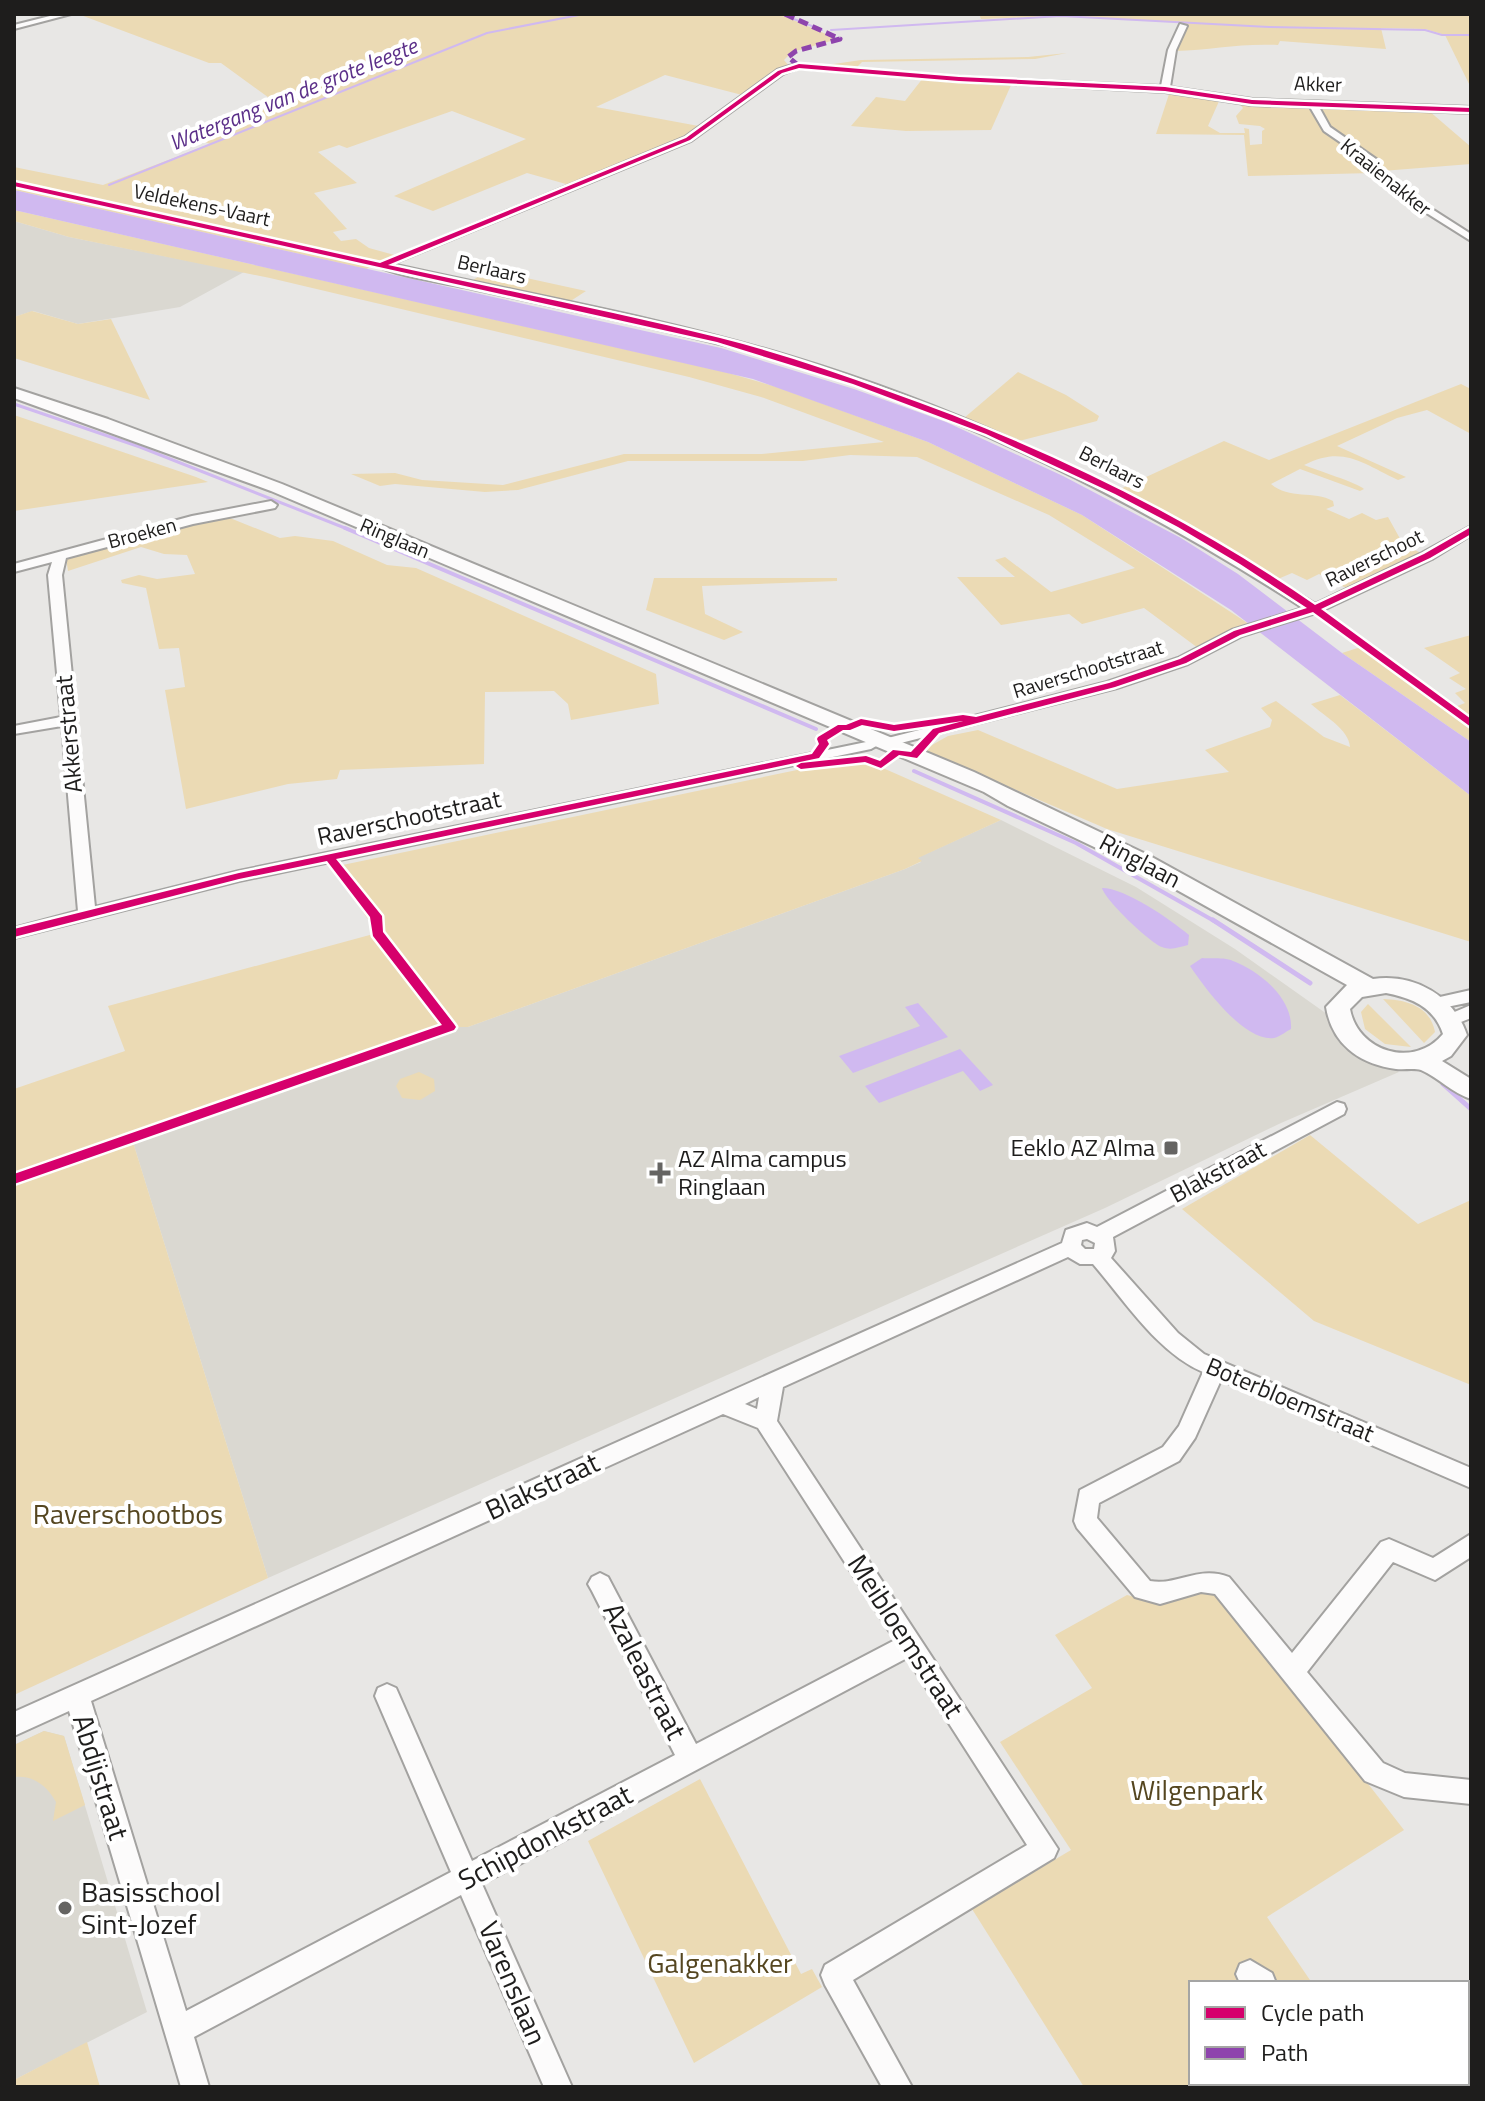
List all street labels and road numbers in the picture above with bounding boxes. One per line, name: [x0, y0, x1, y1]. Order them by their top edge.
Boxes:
street label: Akker: [1294, 67, 1343, 100]
street label: Kraaienakker: [1334, 130, 1439, 223]
street label: Veldekens-Vaart: [131, 175, 273, 234]
street label: Berlaars: [454, 246, 530, 292]
street label: Berlaars: [1074, 437, 1151, 496]
street label: Broeken: [104, 509, 180, 557]
street label: Ringlaan: [355, 509, 435, 566]
street label: Raverschoot: [1320, 520, 1428, 595]
street label: Raverschootstraat: [1009, 631, 1167, 706]
street label: Akkerstraat: [45, 673, 91, 794]
street label: Raverschootstraat: [314, 780, 505, 854]
street label: Ringlaan: [1093, 824, 1188, 897]
street label: Blakstraat: [1163, 1130, 1272, 1211]
street label: Boterbloemstraat: [1201, 1347, 1381, 1451]
street label: Blakstraat: [478, 1440, 606, 1531]
street label: Meibloemstraat: [837, 1545, 976, 1726]
street label: Azaleastraat: [593, 1595, 698, 1747]
street label: Abdijstraat: [62, 1709, 141, 1845]
street label: Schipdonkstraat: [450, 1772, 640, 1901]
street label: Varenslaan: [468, 1914, 559, 2051]

